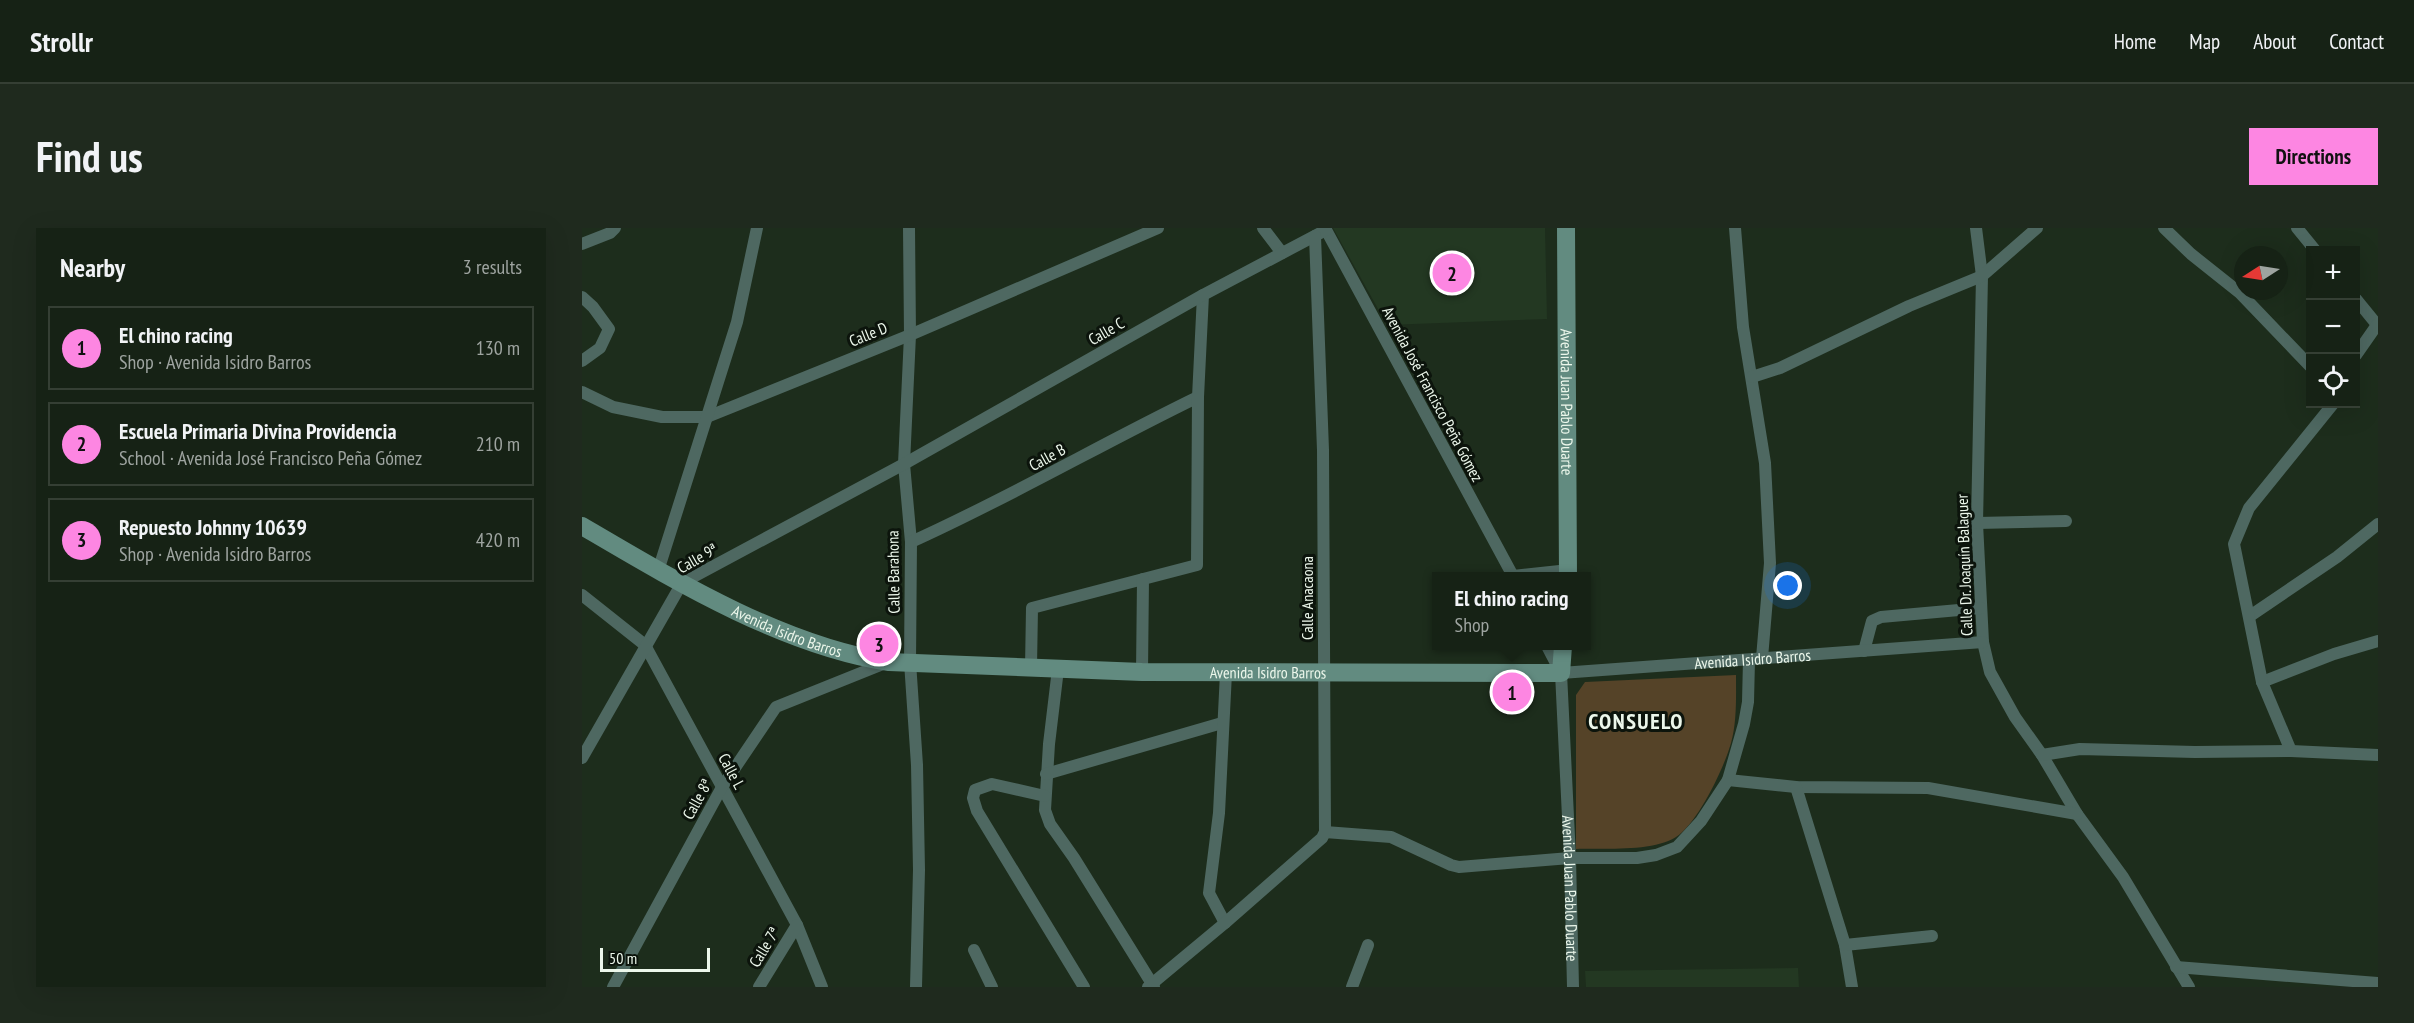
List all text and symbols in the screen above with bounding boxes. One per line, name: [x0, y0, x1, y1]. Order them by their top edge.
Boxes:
text: Strollr: [30, 23, 93, 60]
text: Home: [2114, 28, 2156, 55]
text: Map: [2189, 28, 2220, 55]
text: About: [2253, 28, 2296, 55]
text: Contact: [2329, 28, 2384, 55]
button: Directions: [2249, 128, 2378, 185]
text: Find us: [36, 129, 143, 184]
north arrow: [2234, 246, 2288, 300]
map controls: [2306, 246, 2360, 408]
button: +: [2306, 246, 2360, 300]
pin: 2: [1432, 250, 1472, 296]
text: Nearby: [60, 251, 125, 284]
text: 3 results: [463, 254, 522, 280]
button: −: [2306, 300, 2360, 354]
street label: Avenida José Francisco Peña Gómez: [1378, 303, 1488, 485]
street label: Calle C: [1084, 313, 1128, 349]
street label: Calle D: [846, 317, 890, 351]
text: El chino racing: [119, 321, 233, 349]
street label: Avenida Juan Pablo Duarte: [1557, 329, 1577, 475]
text: 1: [77, 335, 86, 361]
text: 130 m: [476, 335, 520, 361]
text: Shop · Avenida Isidro Barros: [119, 349, 311, 375]
button: locate: [2306, 354, 2360, 408]
text: Escuela Primaria Divina Providencia: [119, 417, 397, 445]
text: 2: [77, 431, 86, 457]
text: 210 m: [476, 431, 520, 457]
street label: Calle B: [1025, 439, 1069, 475]
text: School · Avenida José Francisco Peña Gómez: [119, 445, 422, 471]
street label: Calle Dr. Joaquín Balaguer: [1952, 493, 1976, 636]
text: Repuesto Johnny 10639: [119, 513, 307, 541]
text: 3: [77, 527, 86, 553]
text: 420 m: [476, 527, 520, 553]
street label: Calle Barahona: [882, 530, 904, 614]
street label: Calle 9ª: [673, 539, 721, 577]
text: Shop · Avenida Isidro Barros: [119, 541, 311, 567]
street label: Calle Anacaona: [1297, 556, 1317, 640]
your location: [1773, 571, 1802, 600]
popup: [1432, 572, 1591, 650]
text: El chino racing: [1455, 584, 1568, 612]
street label: Avenida Isidro Barros: [729, 601, 844, 661]
text: Shop: [1455, 612, 1489, 638]
pin: 3: [860, 622, 898, 666]
street label: Avenida Isidro Barros: [1694, 645, 1811, 673]
street label: Avenida Isidro Barros: [1210, 662, 1326, 682]
pin: 1: [1492, 670, 1532, 714]
district label: CONSUELO: [1588, 707, 1684, 735]
street label: Calle L: [714, 750, 750, 793]
street label: Calle 8ª: [678, 775, 716, 823]
street label: Avenida Juan Pablo Duarte: [1558, 815, 1582, 962]
street label: Calle 7ª: [744, 923, 784, 971]
scale bar: [600, 945, 710, 972]
text: 50 m: [609, 948, 637, 968]

